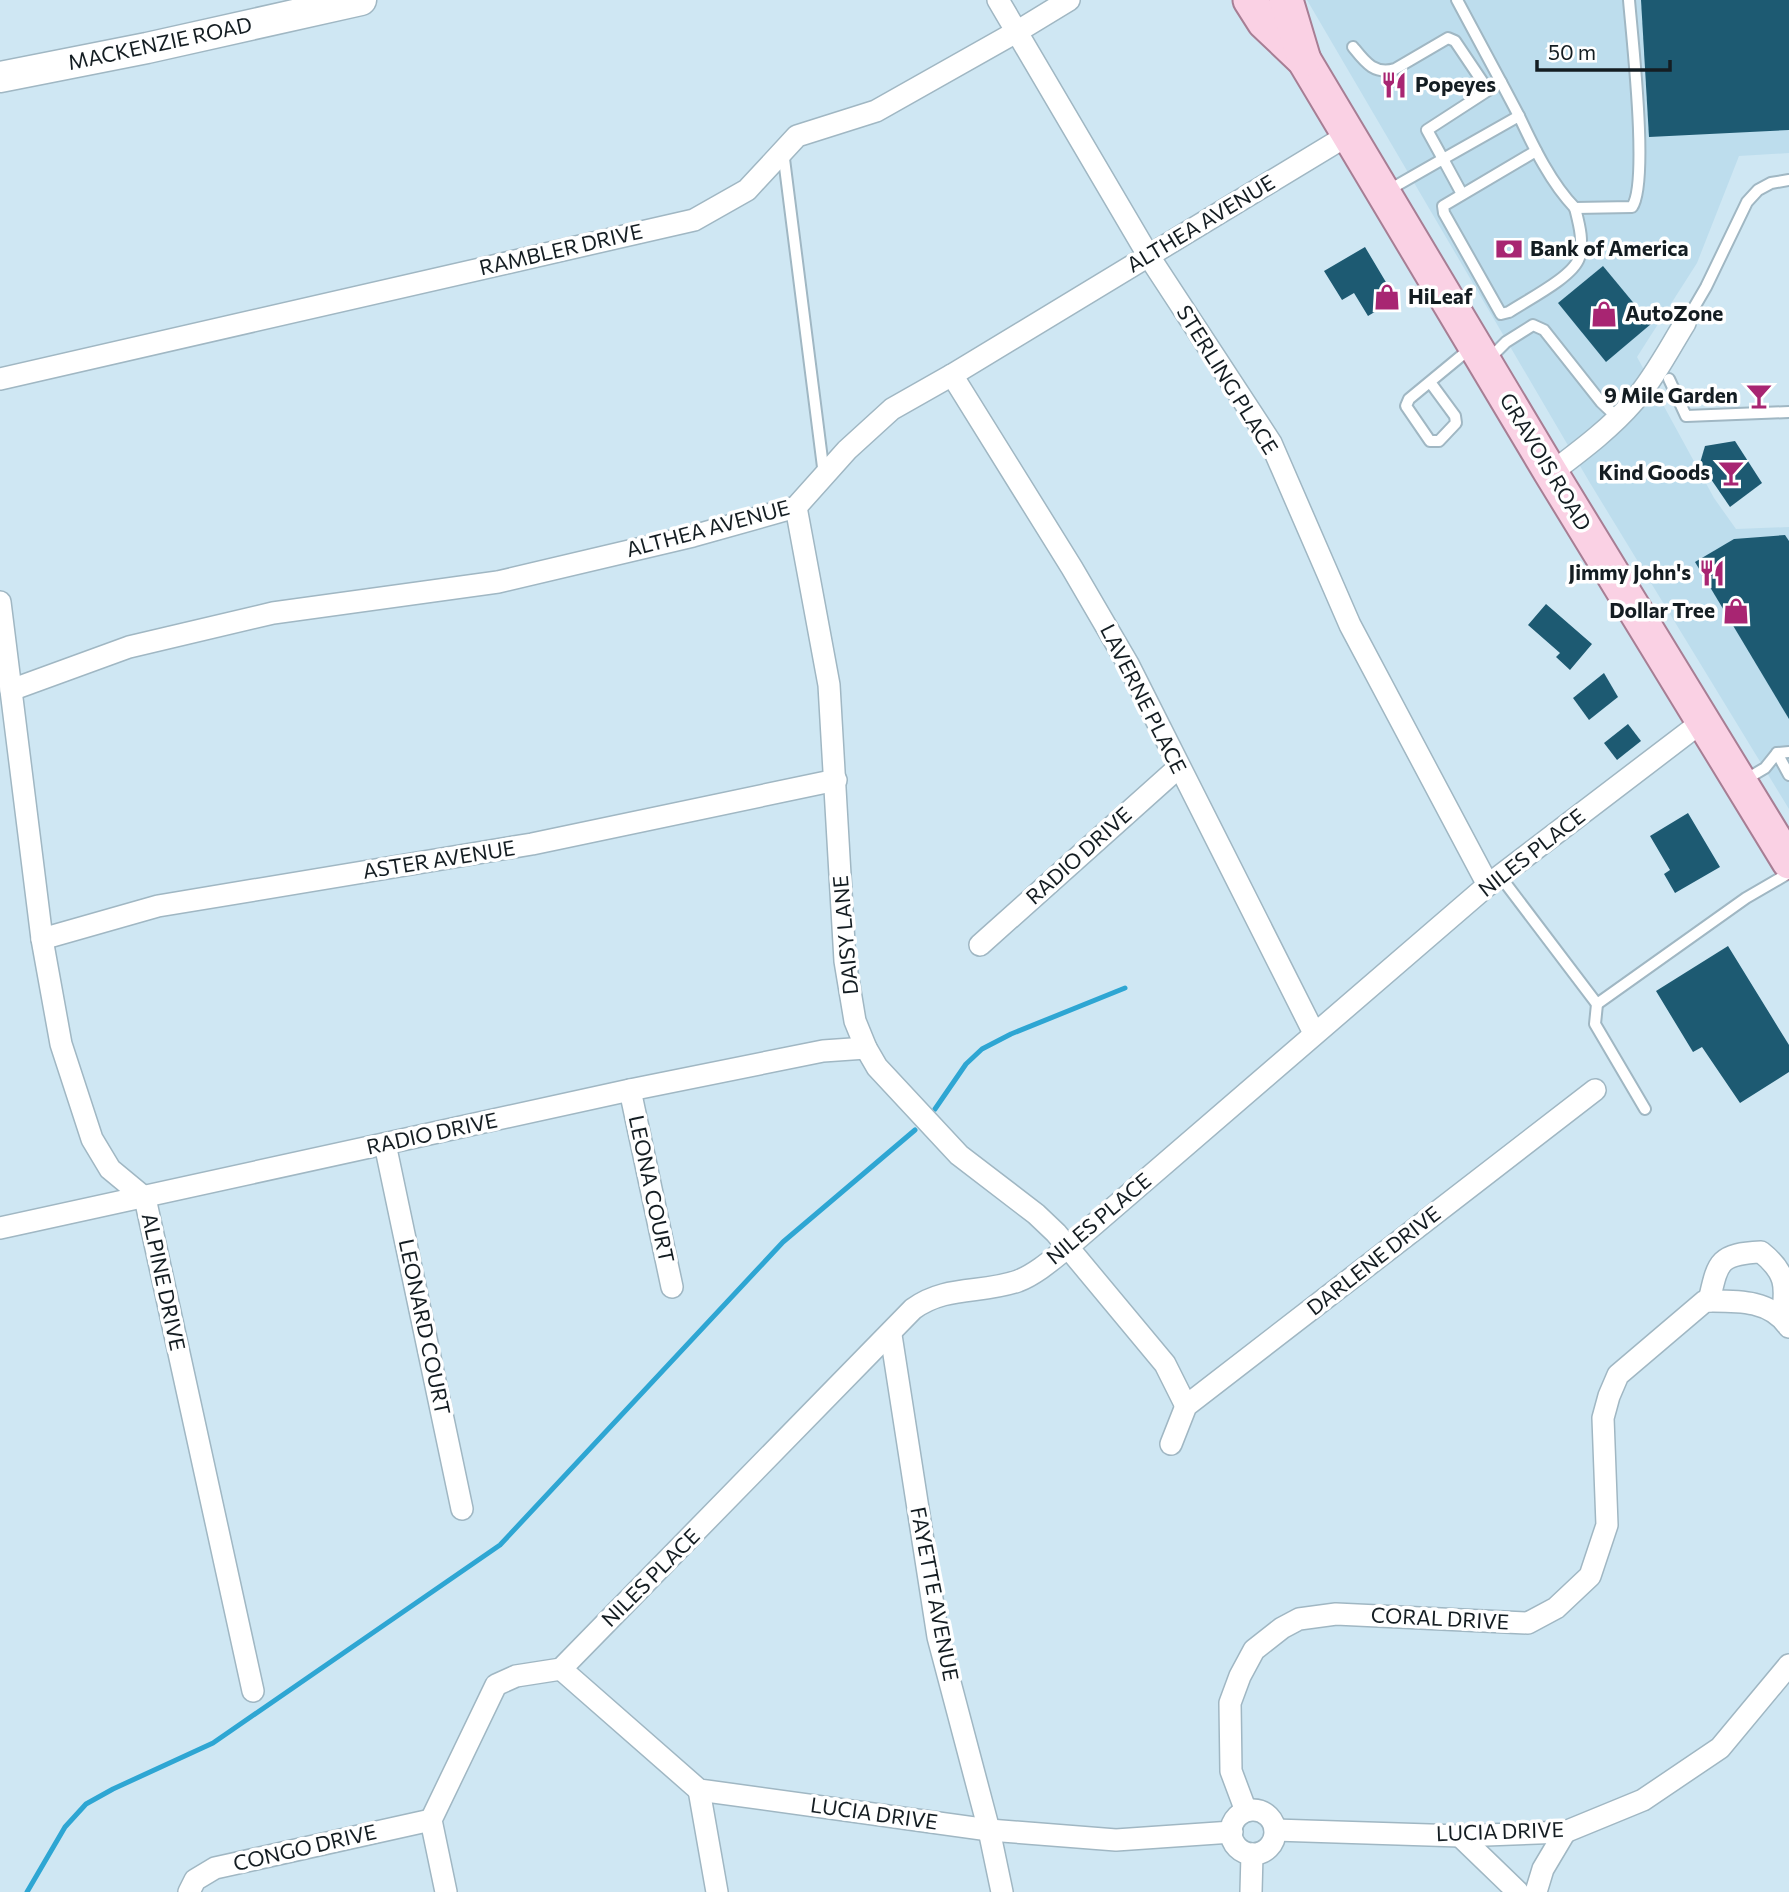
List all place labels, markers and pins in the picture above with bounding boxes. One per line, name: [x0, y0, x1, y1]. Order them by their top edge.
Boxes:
restaurant icon: Popeyes: [1379, 70, 1409, 100]
place label: Popeyes: [1415, 71, 1496, 96]
bank icon: Bank of America: [1494, 234, 1524, 264]
place label: Bank of America: [1530, 235, 1688, 260]
shop icon: HiLeaf: [1372, 282, 1402, 312]
place label: HiLeaf: [1408, 283, 1473, 308]
shop icon: AutoZone: [1589, 299, 1619, 329]
place label: AutoZone: [1625, 300, 1723, 325]
bar icon: 9 Mile Garden: [1744, 381, 1774, 411]
place label: 9 Mile Garden: [1604, 382, 1738, 407]
bar icon: Kind Goods: [1716, 458, 1746, 488]
place label: Kind Goods: [1599, 459, 1710, 484]
restaurant icon: Jimmy John's: [1697, 558, 1727, 588]
place label: Jimmy John's: [1568, 559, 1691, 584]
shop icon: Dollar Tree: [1721, 596, 1751, 626]
place label: Dollar Tree: [1609, 597, 1715, 622]

